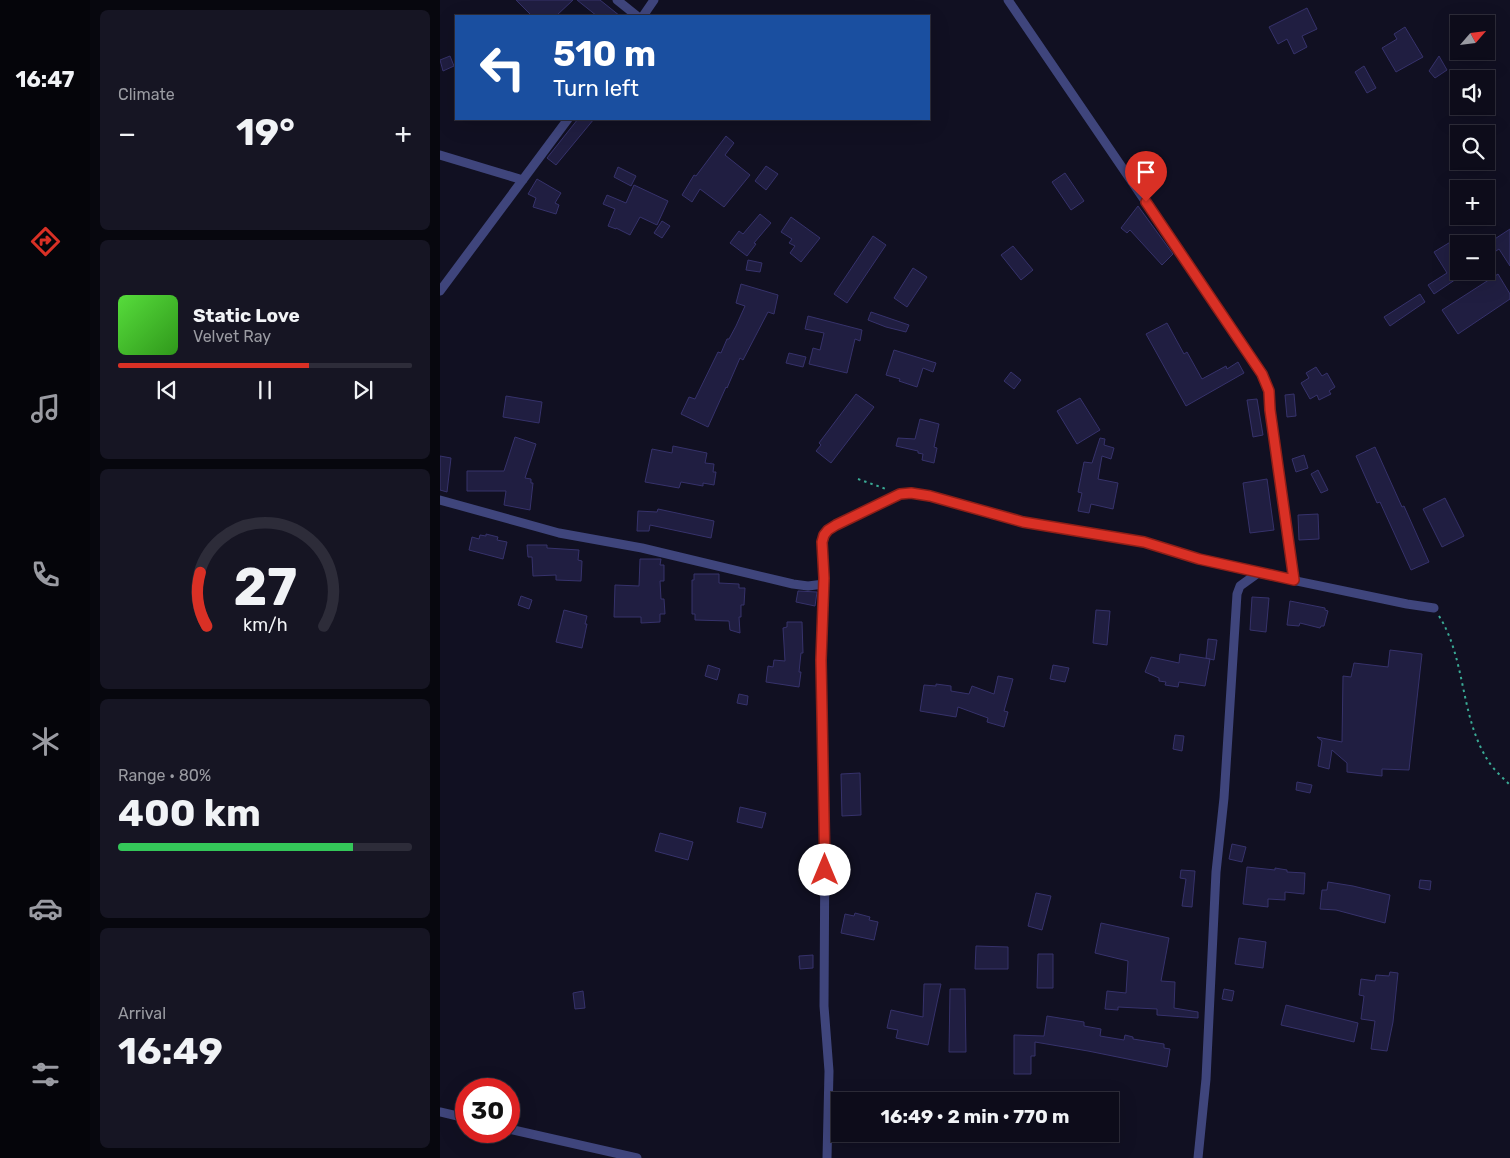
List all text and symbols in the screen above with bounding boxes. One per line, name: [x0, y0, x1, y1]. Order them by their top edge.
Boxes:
north arrow: [1450, 15, 1495, 60]
map controls: [1450, 15, 1495, 280]
text: 510 m: [553, 33, 656, 75]
icon: left: [470, 35, 535, 100]
text: 16:47: [16, 66, 74, 93]
button: sound: [1450, 70, 1495, 115]
text: Turn left: [553, 75, 639, 102]
text: Climate: [118, 85, 175, 104]
text: 19°: [236, 109, 295, 155]
text: −: [118, 117, 136, 150]
text: +: [395, 117, 412, 150]
button: search: [1450, 125, 1495, 170]
pin: [1125, 151, 1167, 202]
icon: arrive: [1132, 158, 1160, 186]
button: +: [1450, 180, 1495, 225]
icon: directions: [28, 224, 63, 259]
button: −: [1450, 235, 1495, 280]
text: Static Love: [193, 304, 300, 327]
text: Velvet Ray: [193, 327, 271, 346]
icon: previous: [153, 376, 181, 404]
icon: pause: [251, 376, 279, 404]
icon: next: [349, 376, 377, 404]
icon: music: [28, 391, 63, 426]
text: 27: [233, 556, 297, 618]
icon: phone: [28, 557, 63, 592]
text: km/h: [243, 614, 287, 635]
icon: climate: [28, 724, 63, 759]
text: Range · 80%: [118, 766, 211, 785]
text: 400 km: [118, 790, 261, 836]
position arrow: [798, 843, 850, 895]
icon: car: [28, 891, 63, 926]
text: Arrival: [118, 1004, 166, 1023]
text: 16:49: [118, 1028, 223, 1074]
icon: filters: [28, 1057, 63, 1092]
speed limit sign: 30: [455, 1078, 520, 1143]
text: 16:49 · 2 min · 770 m: [881, 1105, 1069, 1128]

